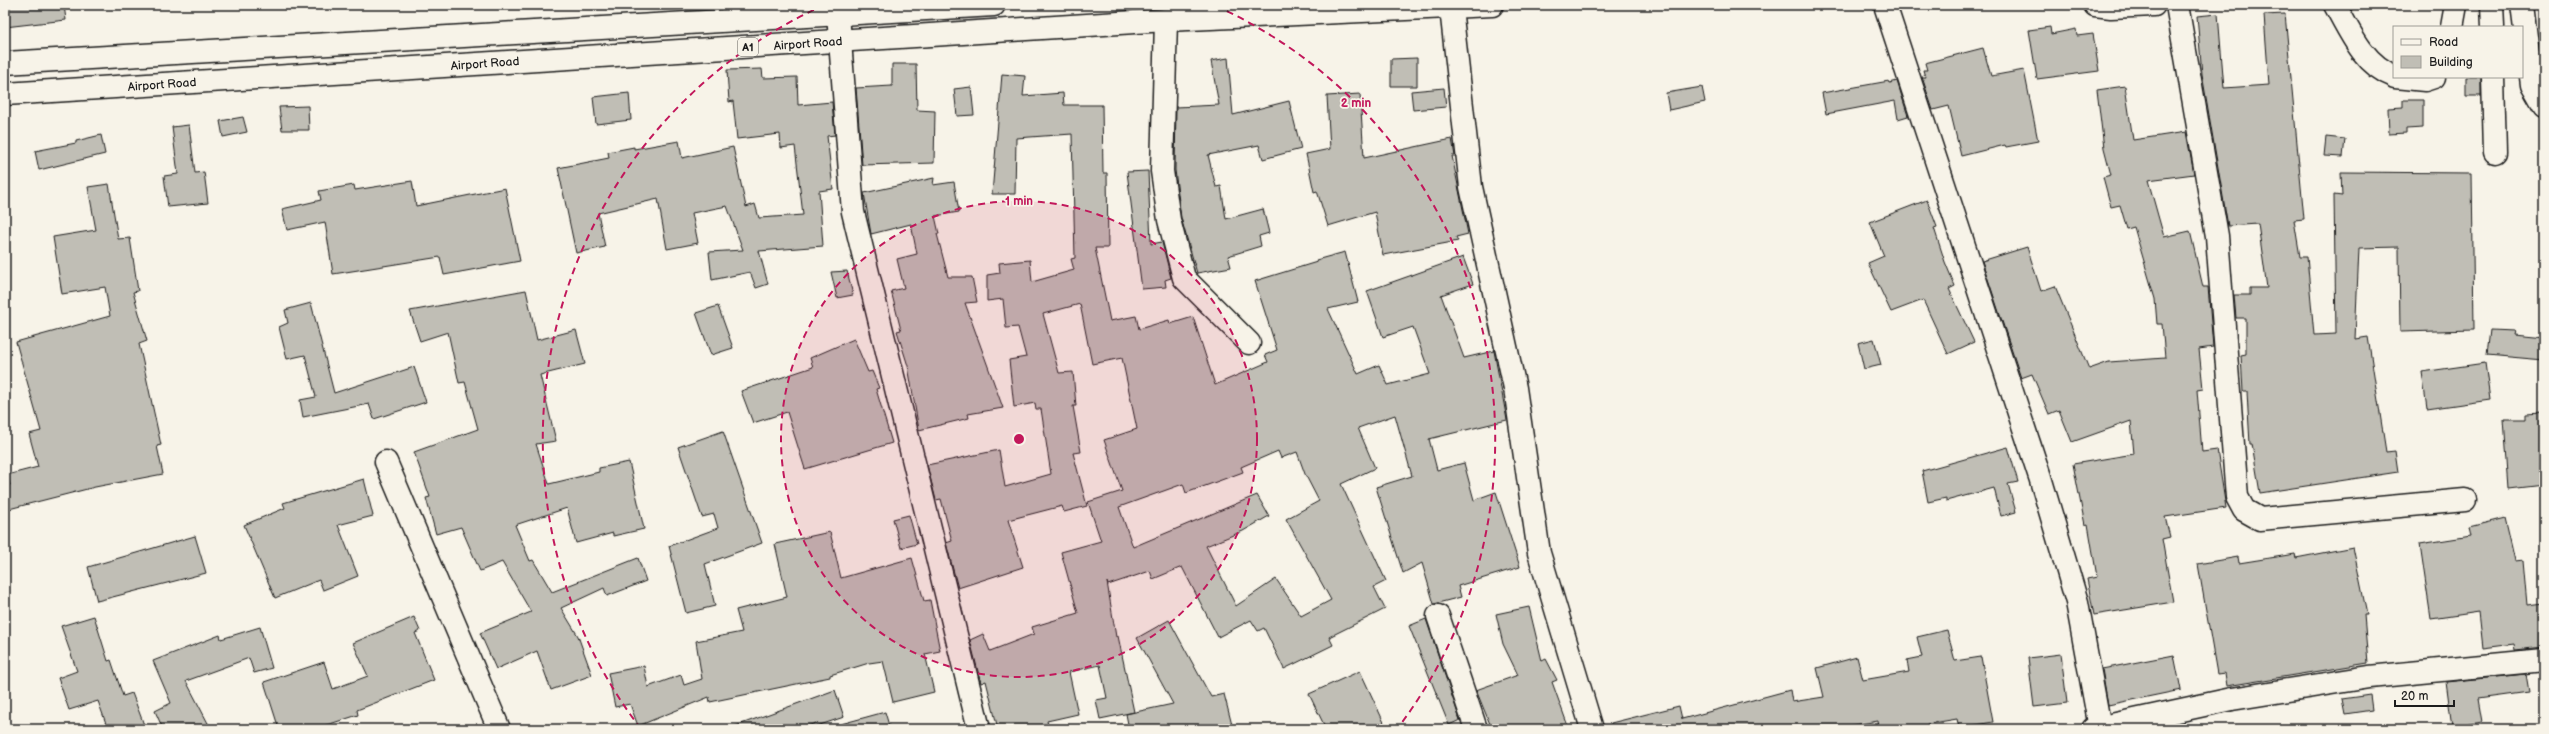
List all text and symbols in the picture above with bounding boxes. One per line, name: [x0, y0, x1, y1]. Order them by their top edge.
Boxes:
legend: [2393, 26, 2523, 78]
street label: Airport Road: [773, 34, 843, 54]
text: Road: [2429, 35, 2458, 50]
road number: A1: [738, 38, 758, 56]
street label: Airport Road: [450, 54, 520, 74]
text: Building: [2429, 55, 2473, 70]
street label: Airport Road: [127, 75, 197, 95]
text: 2 min: [1341, 96, 1371, 111]
text: 1 min: [1005, 194, 1033, 209]
centre of rings: [1012, 432, 1026, 446]
scale bar: [2395, 682, 2454, 708]
text: 20 m: [2401, 689, 2428, 704]

